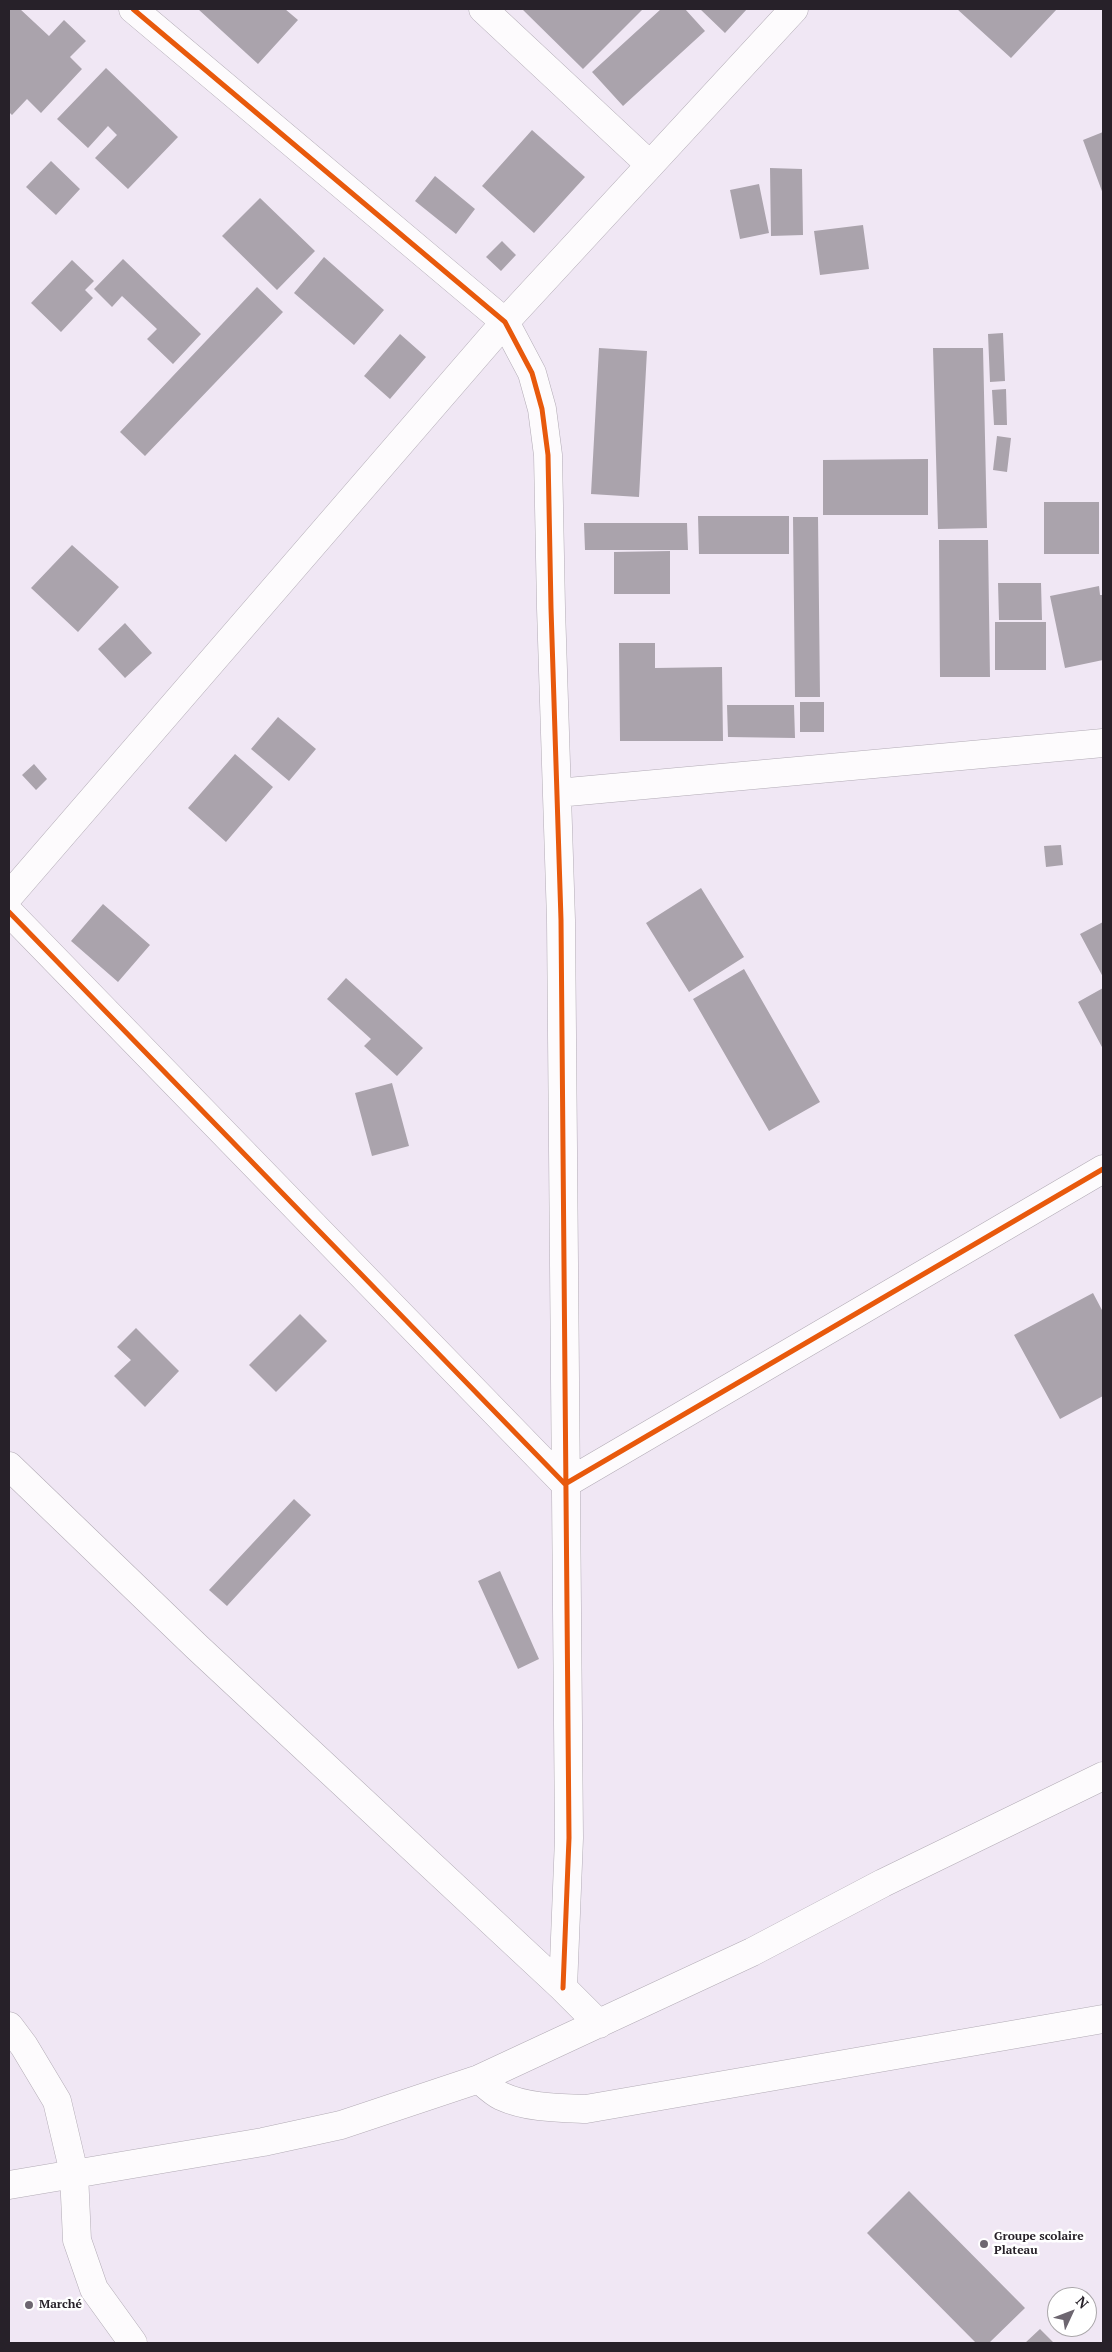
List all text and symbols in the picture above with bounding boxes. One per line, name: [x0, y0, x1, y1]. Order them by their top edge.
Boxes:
place label: Groupe scolaire Plateau: [994, 2230, 1084, 2258]
marker: Groupe scolaire Plateau: [978, 2238, 990, 2250]
north arrow: [1047, 2287, 1097, 2337]
text: N: [1072, 2292, 1093, 2312]
place label: Marché: [39, 2298, 82, 2312]
marker: Marché: [23, 2299, 35, 2311]

